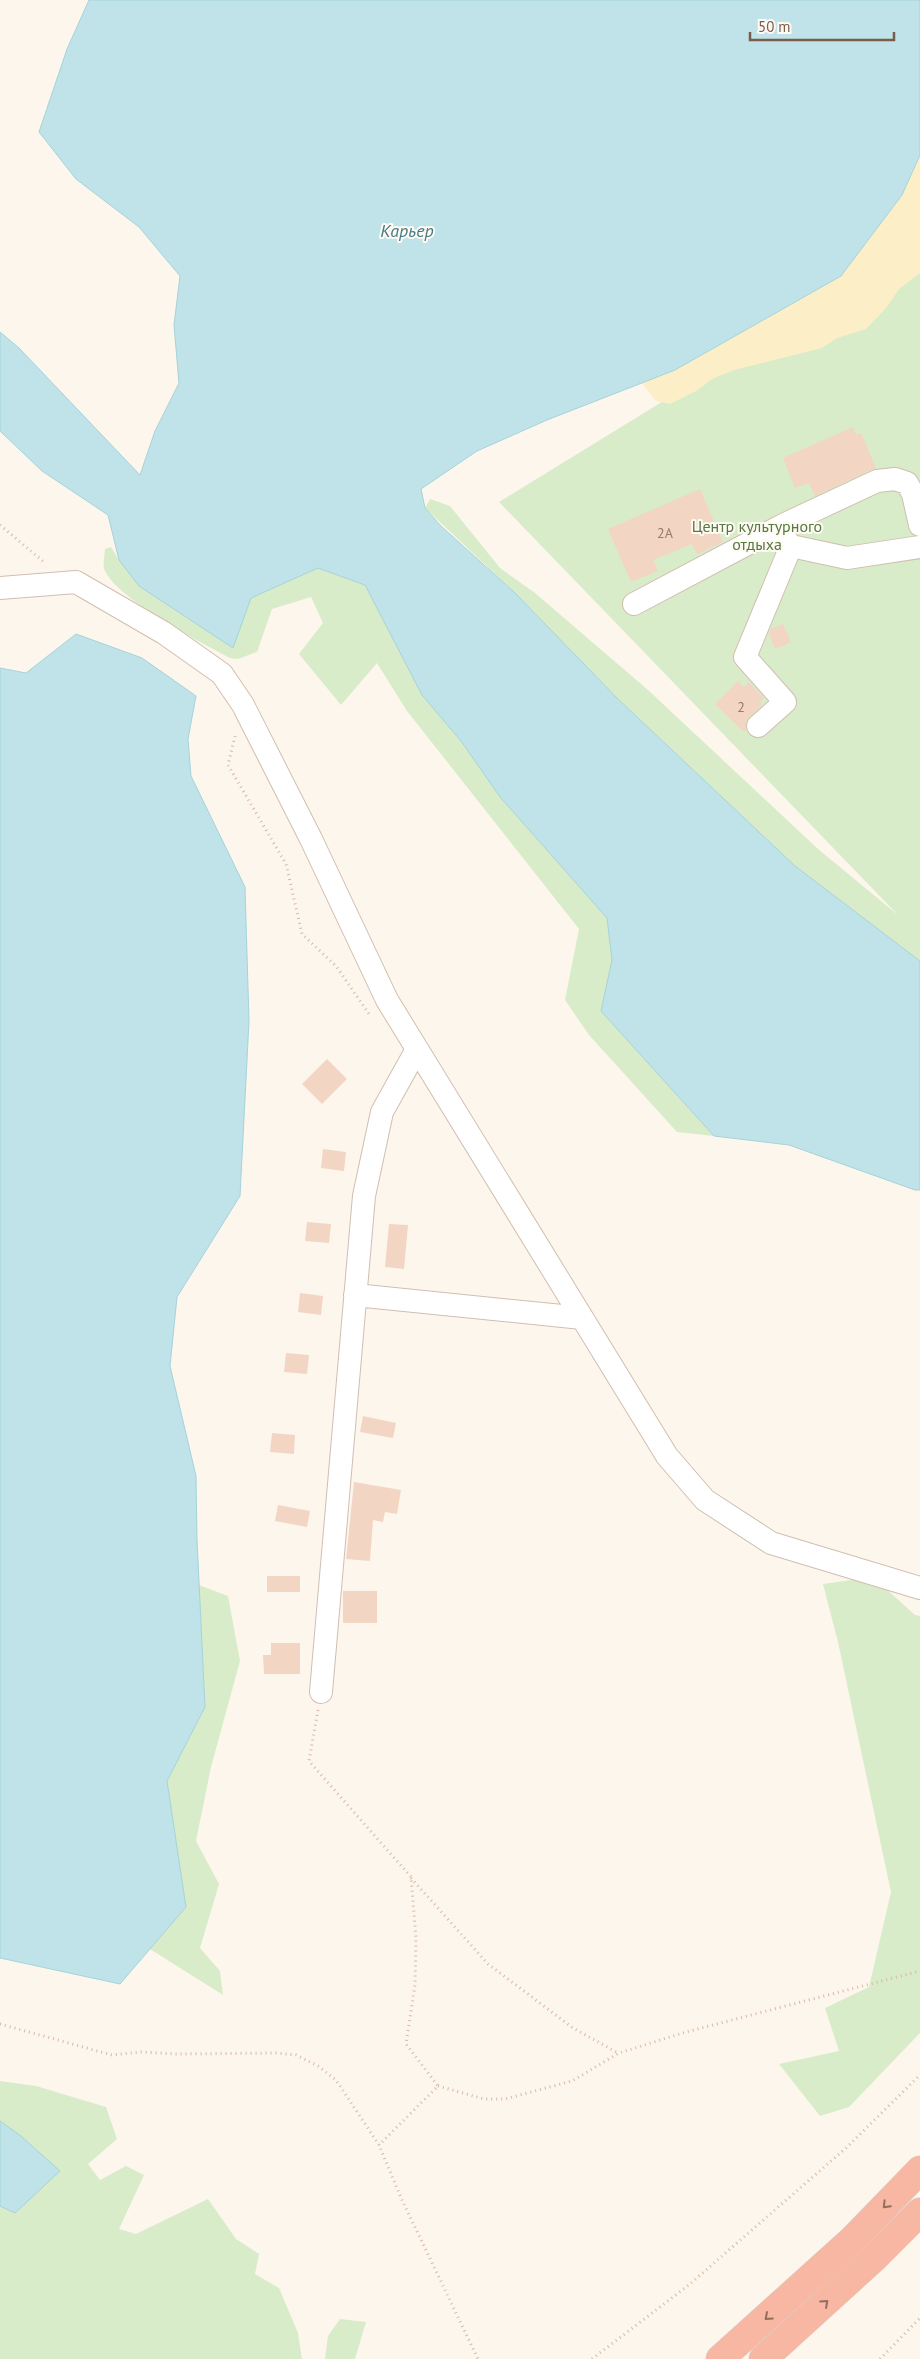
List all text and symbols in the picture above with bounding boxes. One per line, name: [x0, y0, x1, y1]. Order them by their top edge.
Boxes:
scale bar: [750, 10, 894, 42]
text: 50 m: [758, 17, 791, 36]
water label: Карьер: [380, 219, 434, 242]
park label: Центр культурного отдыха: [692, 516, 822, 554]
house number: 2А: [657, 524, 674, 542]
house number: 2: [737, 698, 745, 716]
one-way arrow: [883, 2199, 892, 2208]
one-way arrow: [820, 2300, 829, 2309]
one-way arrow: [764, 2311, 773, 2320]

